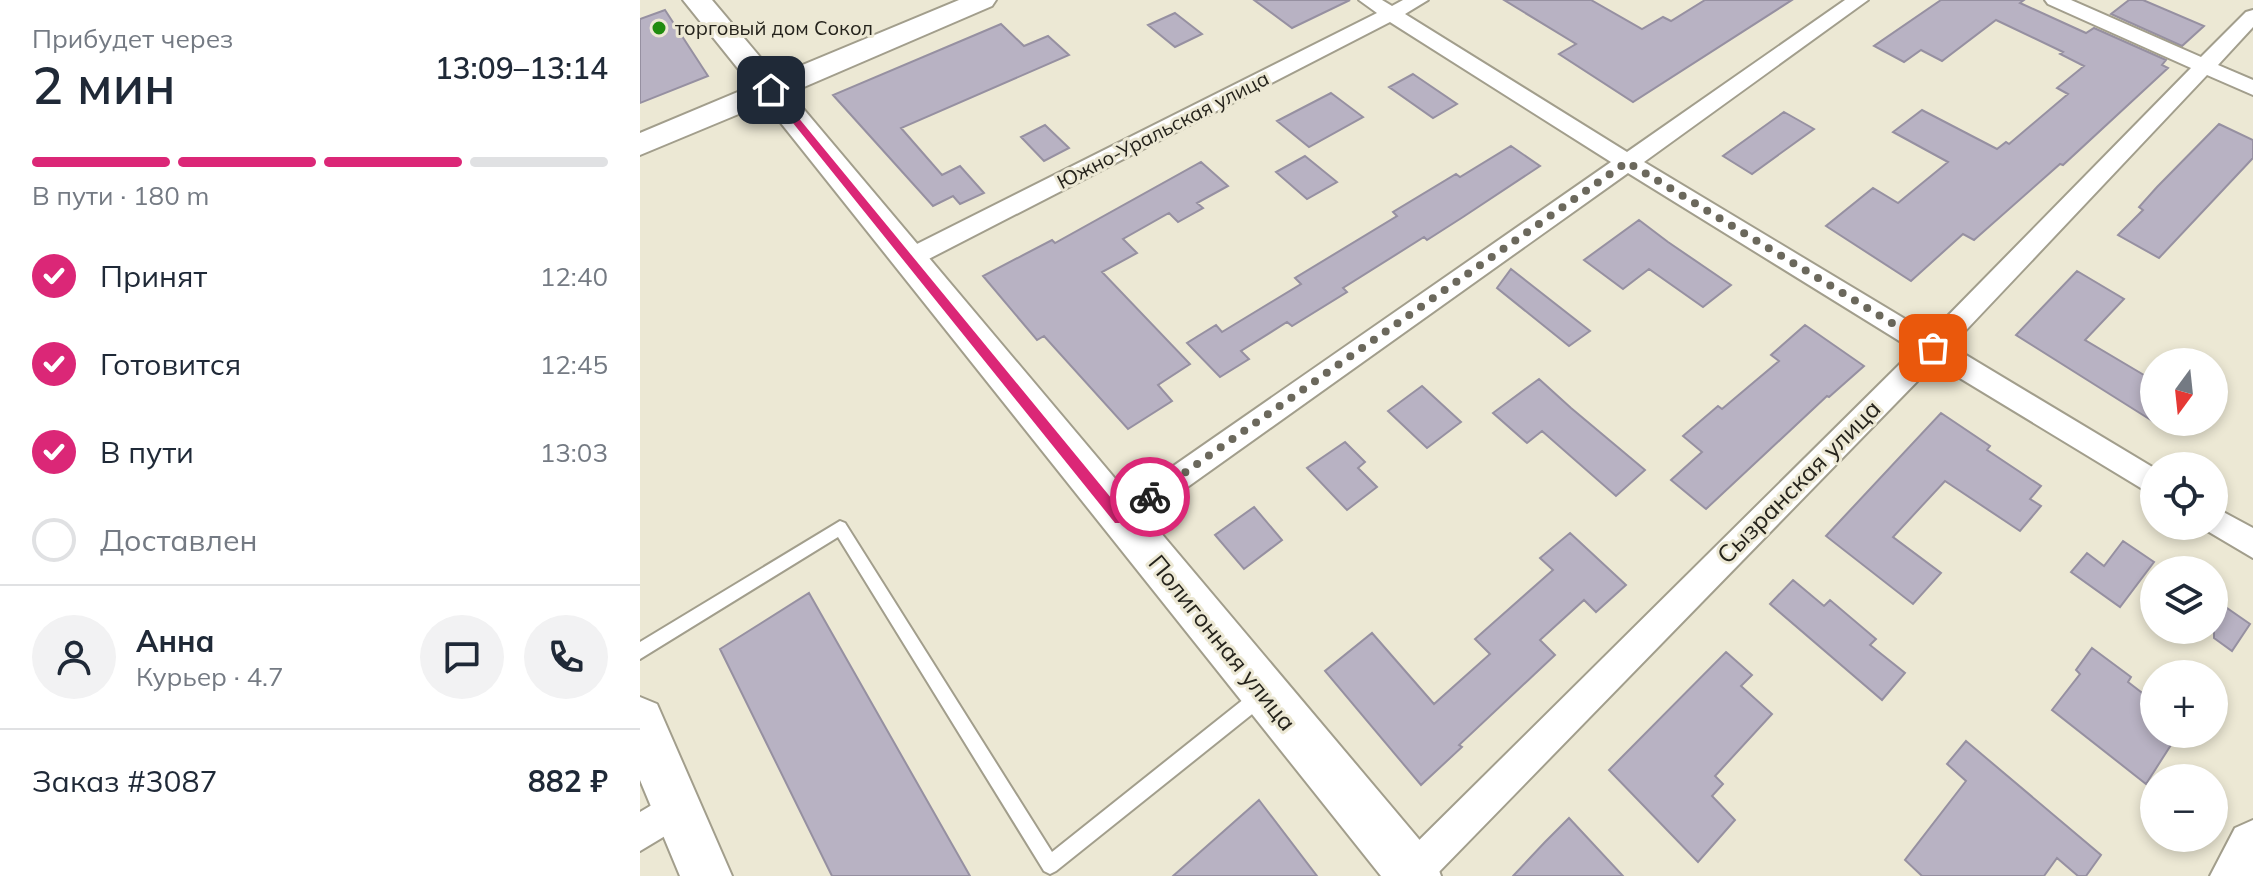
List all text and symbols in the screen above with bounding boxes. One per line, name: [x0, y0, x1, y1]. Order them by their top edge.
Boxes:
place label: торговый дом Сокол: [675, 15, 873, 40]
marker: торговый дом Сокол: [650, 19, 668, 37]
text: Прибудет через: [32, 22, 233, 55]
text: 13:09–13:14: [435, 49, 608, 87]
text: 2 мин: [32, 52, 176, 117]
pin: [737, 56, 805, 124]
street label: Южно-Уральская улица: [1053, 65, 1273, 194]
icon: home: [749, 68, 793, 112]
text: В пути · 180 m: [32, 179, 209, 212]
icon: check: [32, 254, 76, 298]
text: Принят: [100, 257, 207, 295]
text: 12:40: [540, 260, 608, 293]
pin: [1899, 314, 1967, 382]
icon: bag: [1911, 326, 1955, 370]
icon: check: [32, 342, 76, 386]
text: Готовится: [100, 345, 241, 383]
text: 12:45: [540, 348, 608, 381]
north arrow: [2140, 348, 2228, 436]
map controls: [2140, 348, 2228, 852]
street label: Сызранская улица: [1710, 393, 1886, 569]
icon: check: [32, 430, 76, 474]
text: В пути: [100, 433, 194, 471]
text: 13:03: [540, 436, 608, 469]
button: locate: [2140, 452, 2228, 540]
courier: [1110, 457, 1190, 537]
icon: bike: [1128, 475, 1172, 519]
text: Доставлен: [100, 521, 258, 559]
street label: Полигонная улица: [1143, 548, 1303, 736]
button: layers: [2140, 556, 2228, 644]
button: person: [32, 615, 116, 699]
button: chat: [420, 615, 504, 699]
button: phone: [524, 615, 608, 699]
text: Анна: [136, 622, 215, 660]
text: Курьер · 4.7: [136, 660, 284, 693]
button: +: [2140, 660, 2228, 748]
text: Заказ #3087: [32, 762, 217, 800]
text: 882 ₽: [528, 762, 608, 800]
button: −: [2140, 764, 2228, 852]

